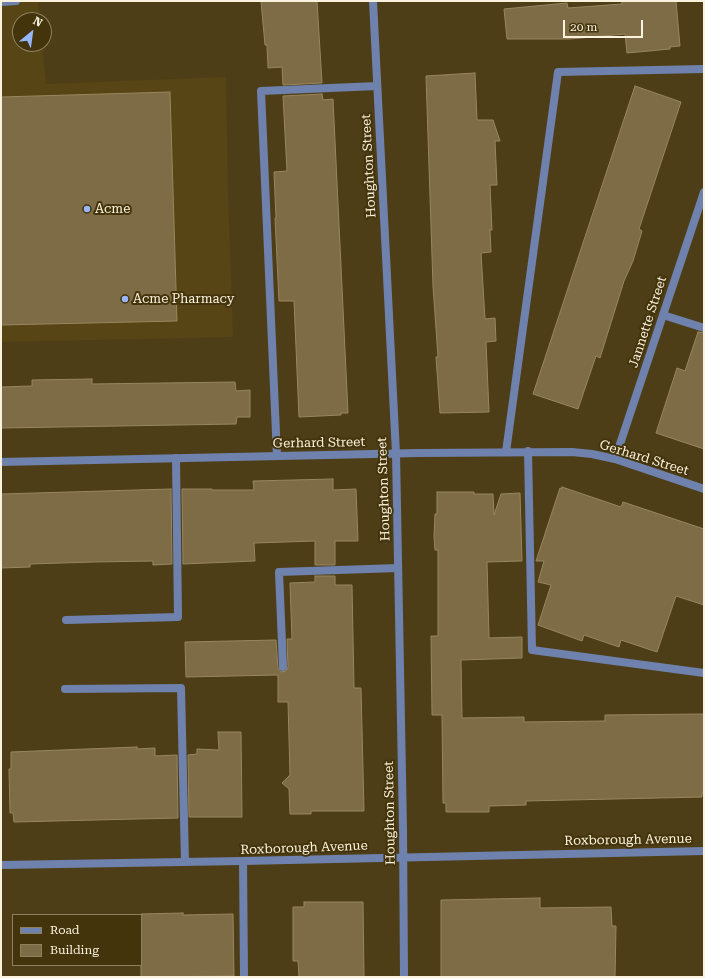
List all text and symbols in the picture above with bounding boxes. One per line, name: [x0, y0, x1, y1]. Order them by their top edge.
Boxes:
north arrow: [12, 12, 52, 52]
scale bar: [565, 12, 645, 38]
text: N: [31, 14, 44, 30]
text: 20 m: [570, 20, 597, 34]
street label: Houghton Street: [358, 114, 380, 218]
place label: Acme: [95, 201, 130, 217]
marker: Acme: [82, 204, 92, 214]
street label: Jannette Street: [626, 274, 670, 370]
place label: Acme Pharmacy: [133, 291, 234, 307]
marker: Acme Pharmacy: [120, 294, 130, 304]
street label: Gerhard Street: [273, 434, 365, 452]
street label: Houghton Street: [374, 437, 394, 541]
street label: Gerhard Street: [598, 437, 690, 479]
street label: Houghton Street: [381, 761, 399, 865]
street label: Roxborough Avenue: [564, 831, 692, 849]
street label: Roxborough Avenue: [240, 838, 368, 858]
legend: [12, 914, 142, 966]
text: Road: [50, 923, 79, 937]
text: Building: [50, 943, 99, 957]

